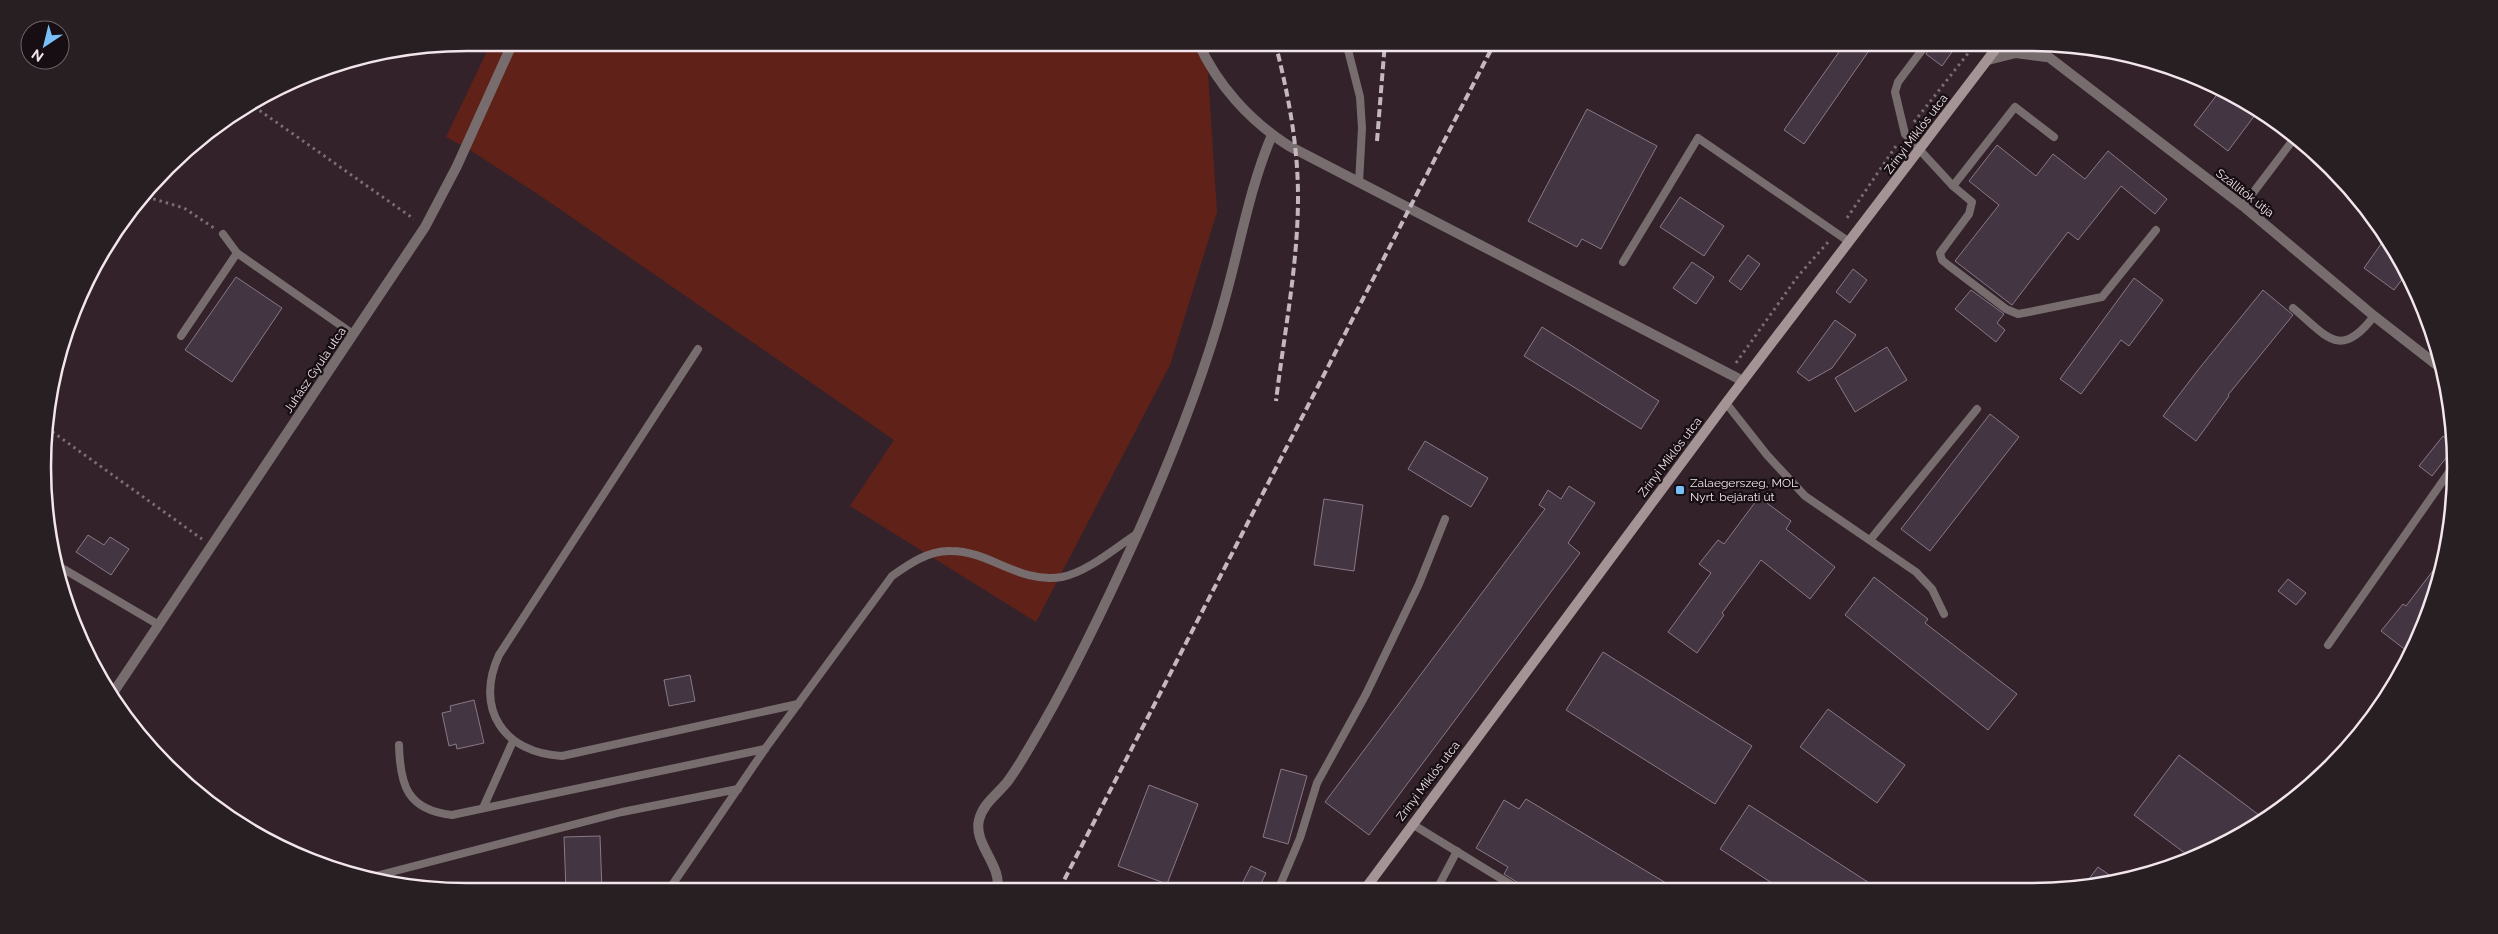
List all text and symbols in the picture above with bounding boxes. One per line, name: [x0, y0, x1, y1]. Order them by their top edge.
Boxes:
north arrow: [20, 20, 70, 70]
text: N: [29, 46, 47, 65]
street label: Zrínyi Miklós utca: [1881, 91, 1951, 177]
street label: Szállítók útja: [2213, 166, 2277, 220]
street label: Juhász Gyula utca: [281, 325, 349, 415]
street label: Zrínyi Miklós utca: [1635, 414, 1705, 500]
place label: Zalaegerszeg, MOL Nyrt. bejárati út: [1690, 476, 1798, 504]
marker: Zalaegerszeg, MOL Nyrt. bejárati út: [1674, 484, 1686, 496]
street label: Zrínyi Miklós utca: [1393, 738, 1463, 824]

